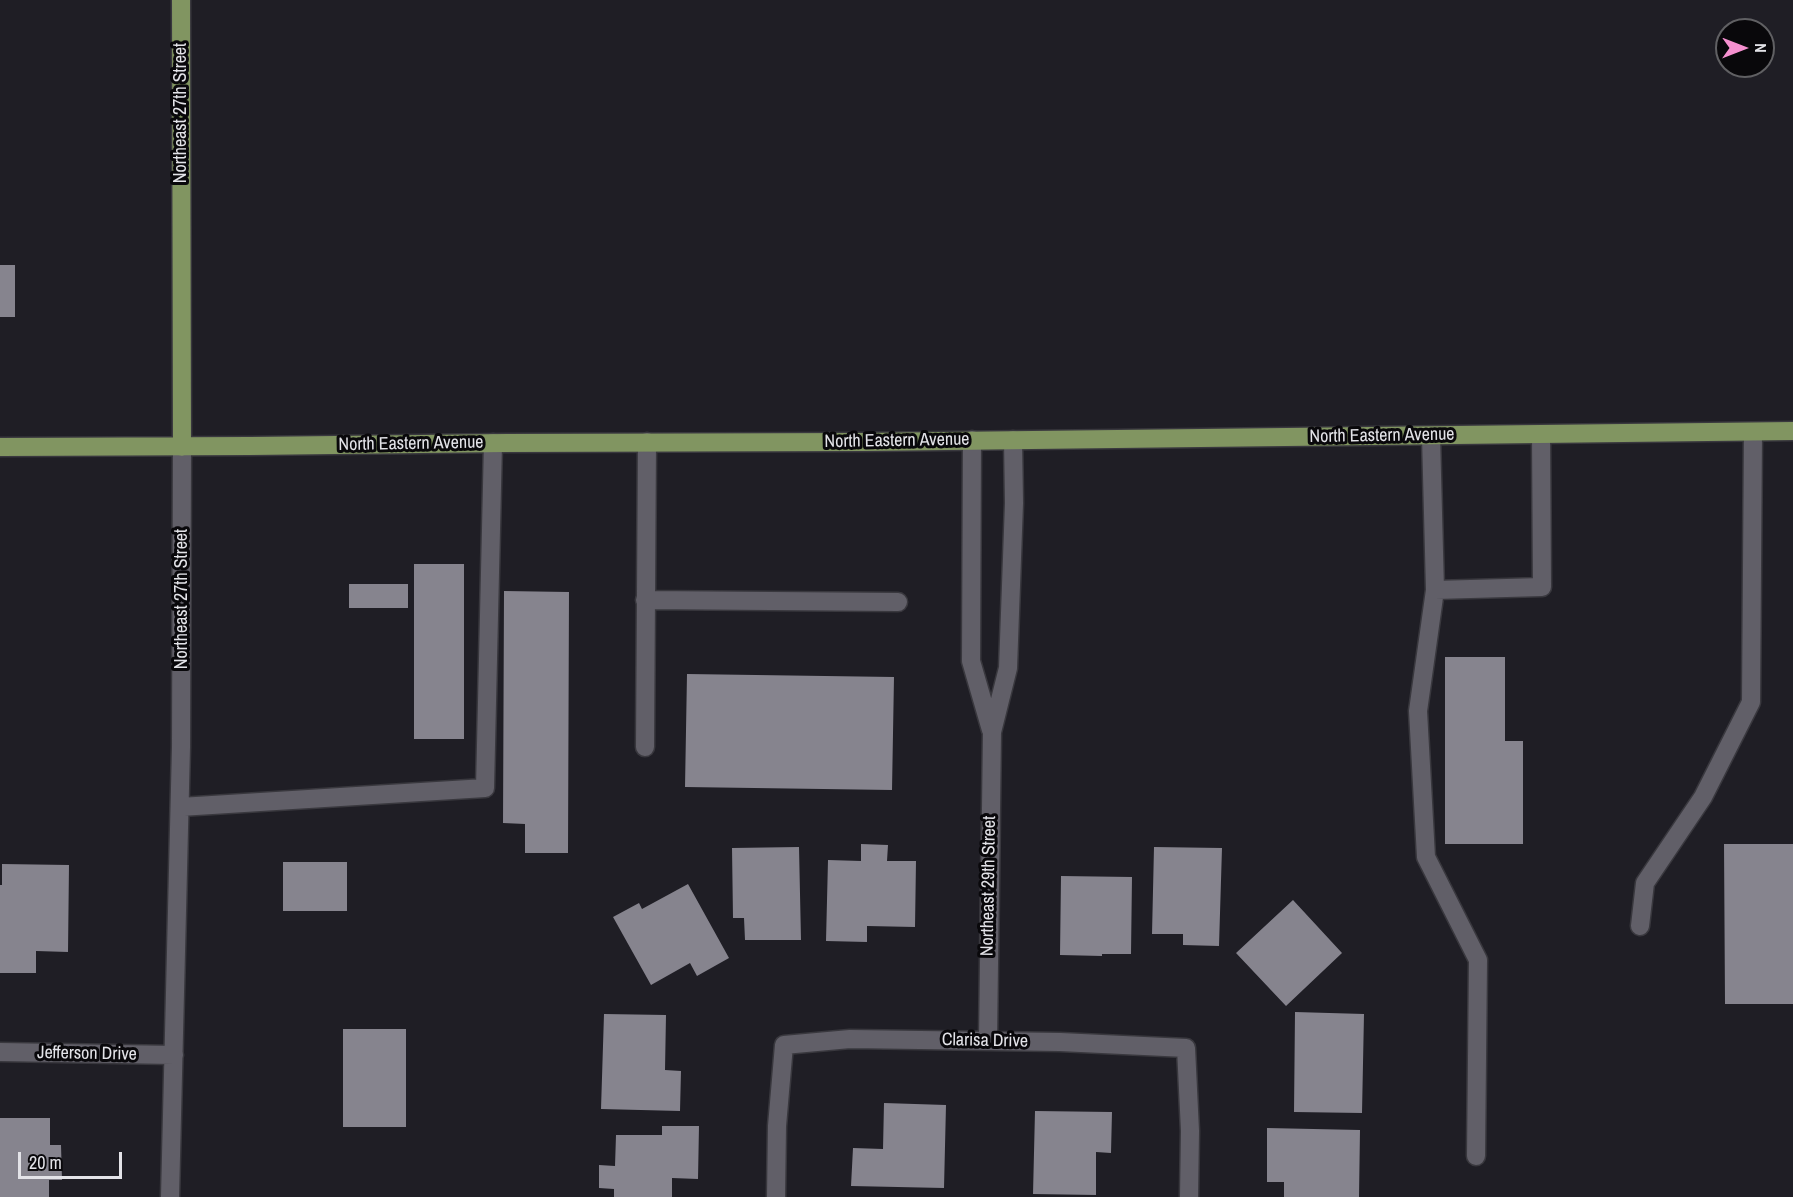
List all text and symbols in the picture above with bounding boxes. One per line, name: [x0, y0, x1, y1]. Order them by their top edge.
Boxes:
north arrow: [1715, 18, 1775, 78]
street label: Northeast 27th Street: [170, 43, 192, 183]
text: N: [1750, 43, 1772, 53]
street label: North Eastern Avenue: [1309, 424, 1455, 448]
street label: North Eastern Avenue: [824, 429, 970, 453]
street label: North Eastern Avenue: [338, 432, 484, 456]
street label: Northeast 27th Street: [171, 529, 193, 669]
street label: Northeast 29th Street: [977, 816, 1001, 956]
street label: Clarisa Drive: [942, 1029, 1028, 1053]
street label: Jefferson Drive: [37, 1042, 137, 1066]
scale bar: [21, 1140, 124, 1178]
text: 20 m: [29, 1150, 62, 1175]

